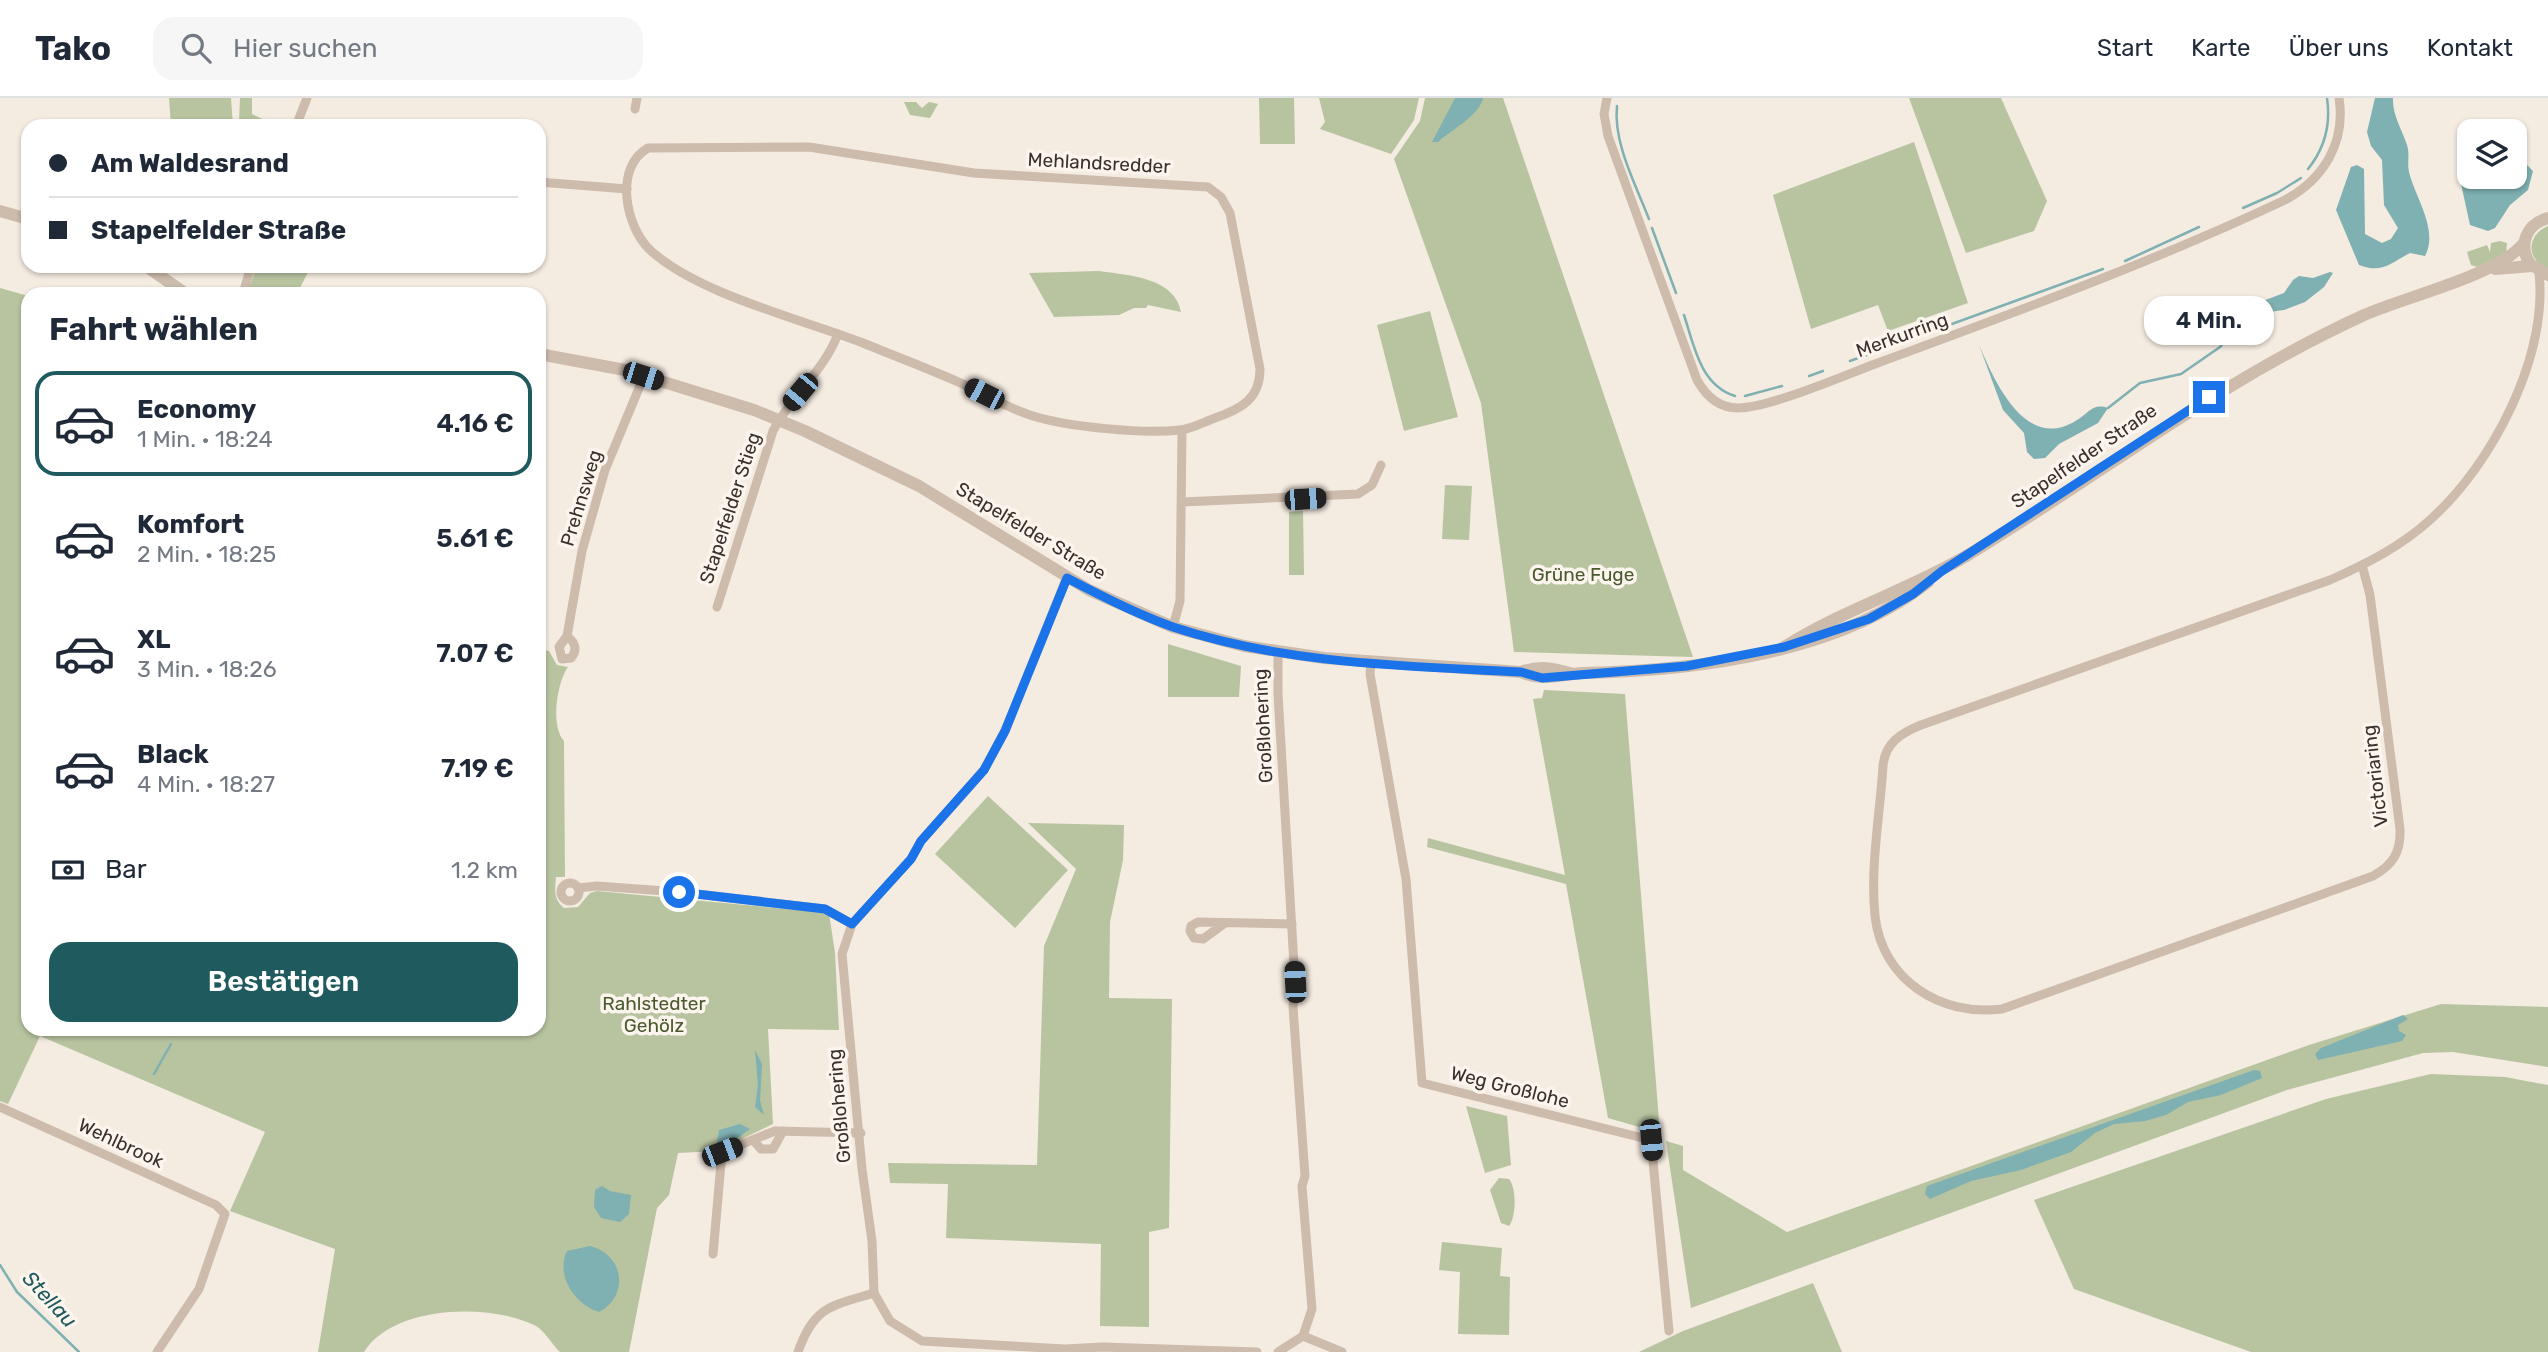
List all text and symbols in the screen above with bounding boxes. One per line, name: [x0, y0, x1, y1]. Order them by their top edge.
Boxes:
search box: [153, 17, 643, 80]
text: Tako: [35, 29, 111, 68]
icon: search: [177, 29, 215, 67]
text: Hier suchen: [233, 33, 378, 64]
text: Start: [2097, 34, 2153, 62]
text: Karte: [2191, 34, 2251, 62]
text: Über uns: [2289, 34, 2389, 62]
text: Kontakt: [2427, 34, 2513, 62]
map controls: [2457, 119, 2527, 189]
button: layers: [2457, 119, 2527, 189]
text: Am Waldesrand: [91, 148, 289, 179]
street label: Mehlandsredder: [1027, 148, 1172, 178]
text: Stapelfelder Straße: [91, 215, 346, 246]
callout: 4 Min.: [2144, 296, 2274, 344]
text: 4 Min.: [2176, 306, 2242, 334]
street label: Merkurring: [1853, 308, 1951, 362]
text: Fahrt wählen: [49, 310, 258, 348]
car: [620, 360, 667, 392]
car: [779, 369, 822, 415]
car: [961, 375, 1008, 413]
route end: [2193, 381, 2225, 413]
icon: car: [53, 392, 116, 455]
text: Economy: [137, 394, 256, 425]
street label: Stapelfelder Straße: [2007, 399, 2161, 513]
text: 4.16 €: [437, 408, 514, 439]
text: 1 Min. · 18:24: [137, 425, 273, 453]
street label: Stapelfelder Stieg: [695, 429, 765, 587]
street label: Prehnsweg: [555, 447, 607, 549]
street label: Stapelfelder Straße: [952, 477, 1110, 585]
car: [1284, 487, 1327, 511]
icon: car: [53, 507, 116, 570]
text: Komfort: [137, 509, 244, 540]
text: 5.61 €: [436, 523, 514, 554]
text: 2 Min. · 18:25: [137, 540, 276, 568]
park label: Grüne Fuge: [1532, 563, 1634, 586]
icon: car: [53, 622, 116, 685]
text: XL: [137, 624, 170, 655]
text: 7.07 €: [436, 638, 514, 669]
text: 3 Min. · 18:26: [137, 655, 277, 683]
street label: Großlohering: [1249, 668, 1277, 784]
street label: Victoriaring: [2357, 724, 2393, 828]
icon: car: [53, 737, 116, 800]
text: Black: [137, 739, 209, 770]
text: 7.19 €: [441, 753, 514, 784]
text: 4 Min. · 18:27: [137, 770, 275, 798]
icon: cash: [49, 851, 87, 889]
text: Bar: [105, 854, 147, 885]
text: 1.2 km: [451, 856, 518, 884]
route start: [663, 876, 695, 908]
button: Bestätigen: [49, 942, 518, 1022]
car: [1284, 960, 1307, 1004]
park label: Rahlstedter Gehölz: [602, 992, 707, 1037]
street label: Großlohering: [823, 1048, 855, 1164]
street label: Weg Großlohe: [1448, 1061, 1572, 1113]
street label: Wehlbrook: [75, 1113, 168, 1173]
car: [1639, 1118, 1664, 1162]
car: [699, 1135, 746, 1169]
water label: Stellau: [18, 1266, 83, 1333]

